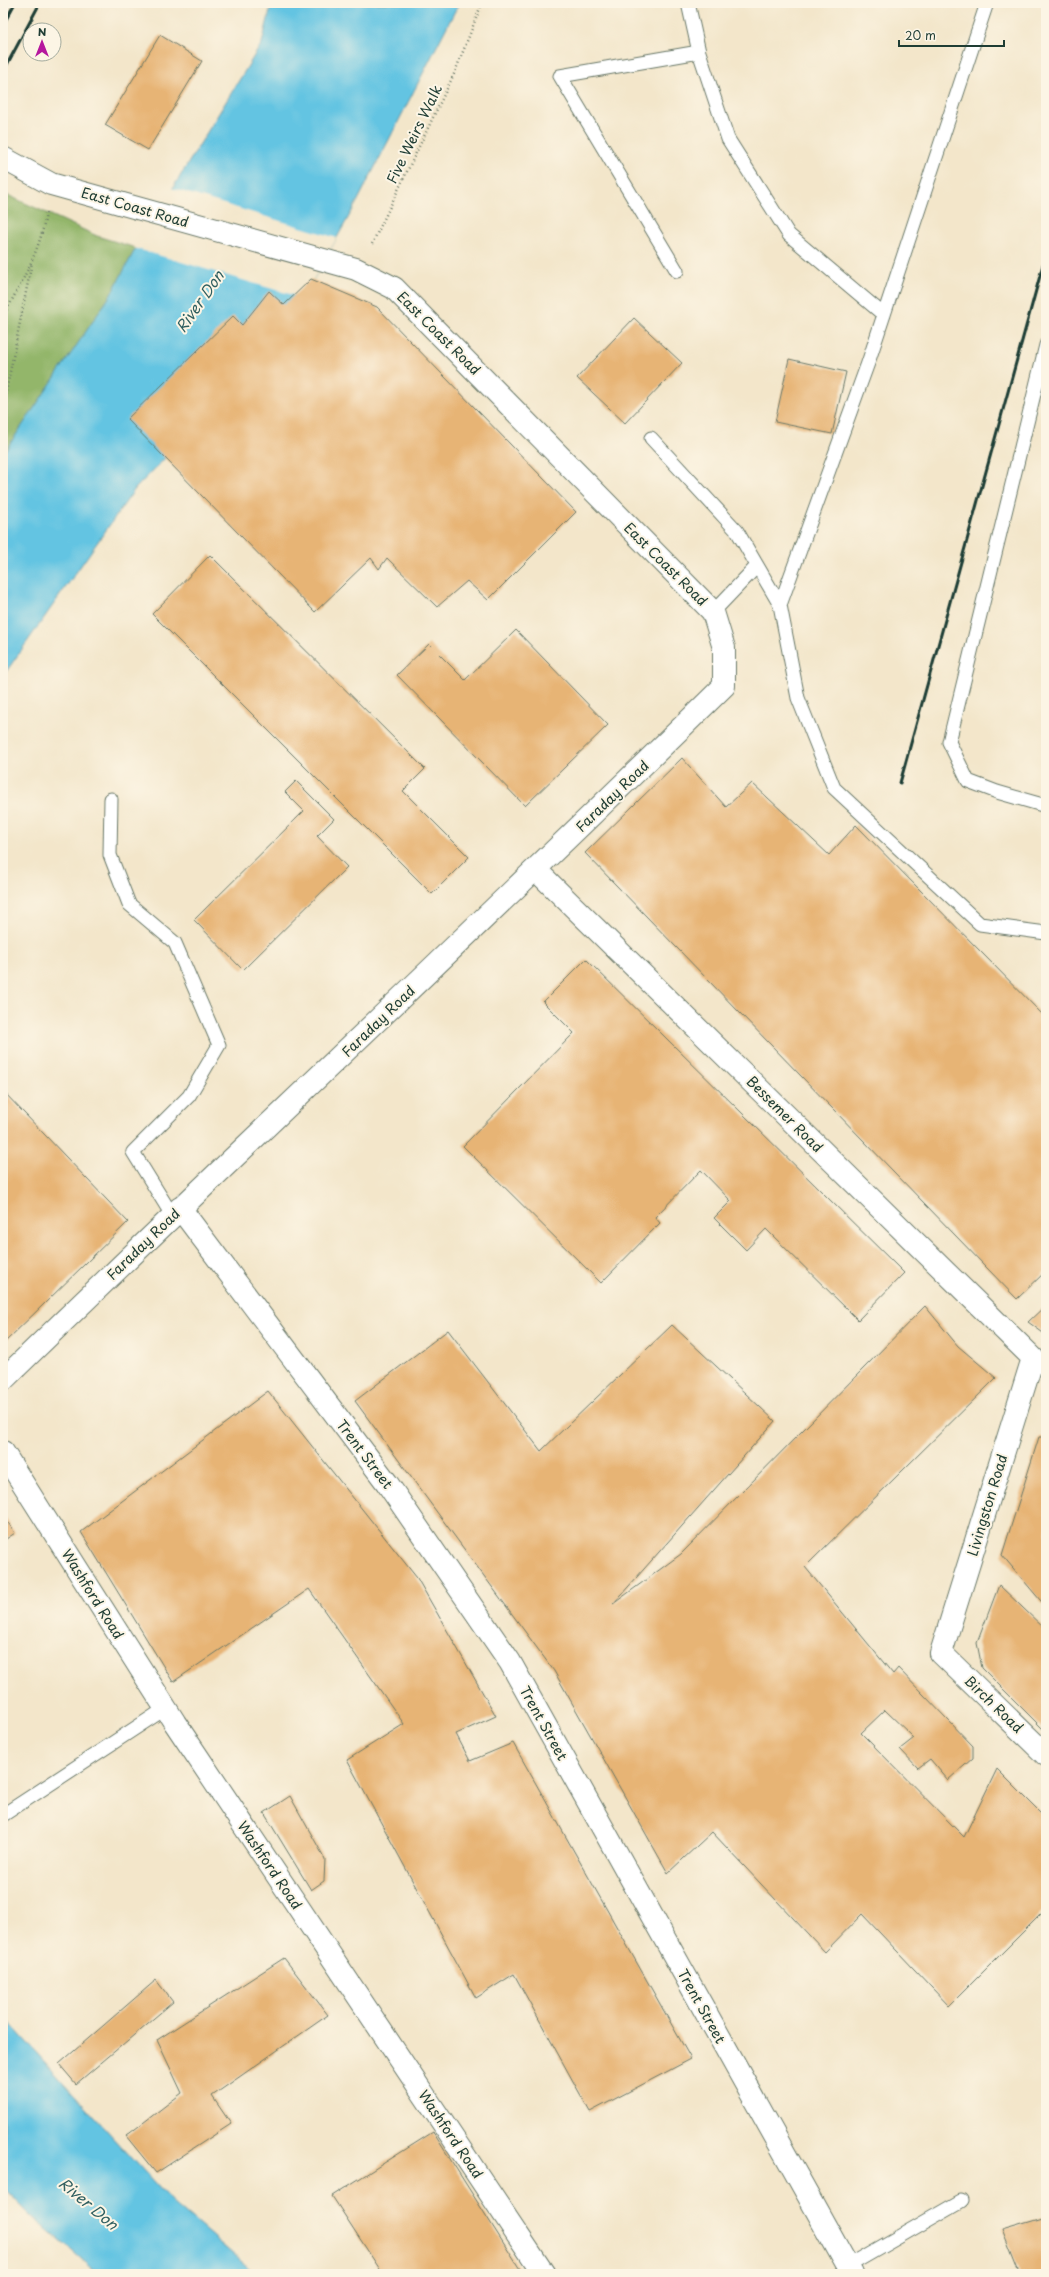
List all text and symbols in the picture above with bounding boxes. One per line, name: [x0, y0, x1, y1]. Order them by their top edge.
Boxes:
north arrow: [22, 22, 62, 62]
scale bar: [899, 22, 1004, 48]
text: N: [38, 23, 47, 40]
text: 20 m: [905, 26, 936, 44]
street label: Five Weirs Walk: [381, 81, 447, 187]
street label: East Coast Road: [79, 182, 191, 232]
water label: River Don: [169, 264, 229, 337]
street label: East Coast Road: [392, 286, 486, 380]
street label: East Coast Road: [619, 517, 713, 611]
street label: Faraday Road: [571, 755, 653, 837]
street label: Faraday Road: [337, 980, 419, 1062]
street label: Bessemer Road: [742, 1071, 828, 1157]
street label: Faraday Road: [102, 1203, 184, 1285]
street label: Trent Street: [332, 1415, 398, 1493]
street label: Livingston Road: [962, 1451, 1012, 1559]
street label: Washford Road: [57, 1545, 129, 1643]
street label: Birch Road: [960, 1670, 1028, 1738]
street label: Trent Street: [515, 1682, 573, 1764]
street label: Washford Road: [233, 1817, 307, 1913]
street label: Trent Street: [673, 1965, 731, 2047]
street label: Washford Road: [414, 2086, 488, 2182]
water label: River Don: [54, 2171, 124, 2235]

